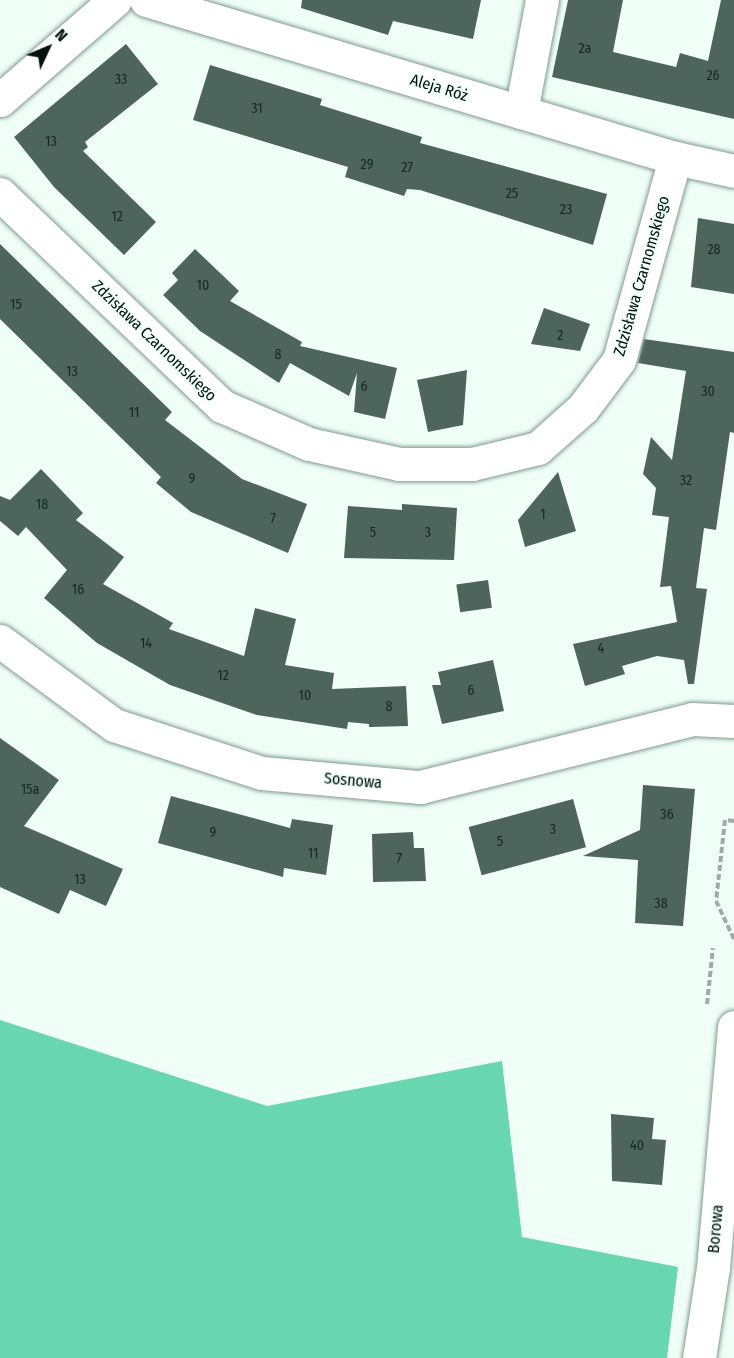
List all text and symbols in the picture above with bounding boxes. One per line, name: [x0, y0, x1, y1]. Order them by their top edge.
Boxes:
north arrow: [18, 18, 78, 78]
text: N: [51, 25, 71, 45]
house number: 2a: [579, 41, 591, 57]
house number: 26: [706, 68, 720, 84]
street label: Aleja Róż: [408, 70, 470, 106]
house number: 33: [115, 72, 127, 88]
house number: 31: [251, 101, 263, 117]
house number: 13: [45, 134, 57, 150]
house number: 29: [361, 157, 373, 173]
house number: 27: [401, 160, 413, 176]
house number: 25: [506, 186, 518, 202]
street label: Zdzisława Czarnomskiego: [610, 194, 674, 358]
house number: 23: [560, 202, 572, 218]
house number: 12: [111, 209, 123, 225]
house number: 28: [707, 242, 721, 258]
street label: Zdzisława Czarnomskiego: [88, 277, 220, 405]
house number: 10: [197, 278, 209, 294]
house number: 15: [10, 297, 22, 313]
house number: 2: [557, 328, 563, 344]
house number: 8: [275, 347, 281, 363]
house number: 13: [66, 364, 78, 380]
house number: 6: [361, 379, 367, 395]
house number: 30: [701, 384, 715, 400]
house number: 11: [129, 405, 139, 421]
house number: 9: [189, 471, 195, 487]
house number: 32: [680, 473, 692, 489]
house number: 18: [36, 497, 48, 513]
house number: 1: [540, 507, 546, 523]
house number: 7: [270, 511, 276, 527]
house number: 5: [370, 525, 376, 541]
house number: 3: [425, 525, 431, 541]
house number: 16: [72, 582, 84, 598]
house number: 14: [140, 636, 152, 652]
house number: 4: [598, 641, 604, 657]
house number: 12: [217, 668, 229, 684]
house number: 6: [468, 683, 474, 699]
house number: 10: [299, 688, 311, 704]
house number: 8: [386, 699, 392, 715]
street label: Sosnowa: [323, 769, 383, 793]
house number: 15a: [21, 782, 39, 798]
house number: 36: [660, 807, 674, 823]
house number: 3: [550, 822, 556, 838]
house number: 9: [210, 825, 216, 841]
house number: 5: [497, 834, 503, 850]
house number: 11: [308, 846, 318, 862]
house number: 7: [396, 851, 402, 867]
house number: 13: [74, 872, 86, 888]
house number: 38: [654, 896, 668, 912]
house number: 40: [630, 1138, 644, 1154]
street label: Borowa: [704, 1204, 728, 1254]

